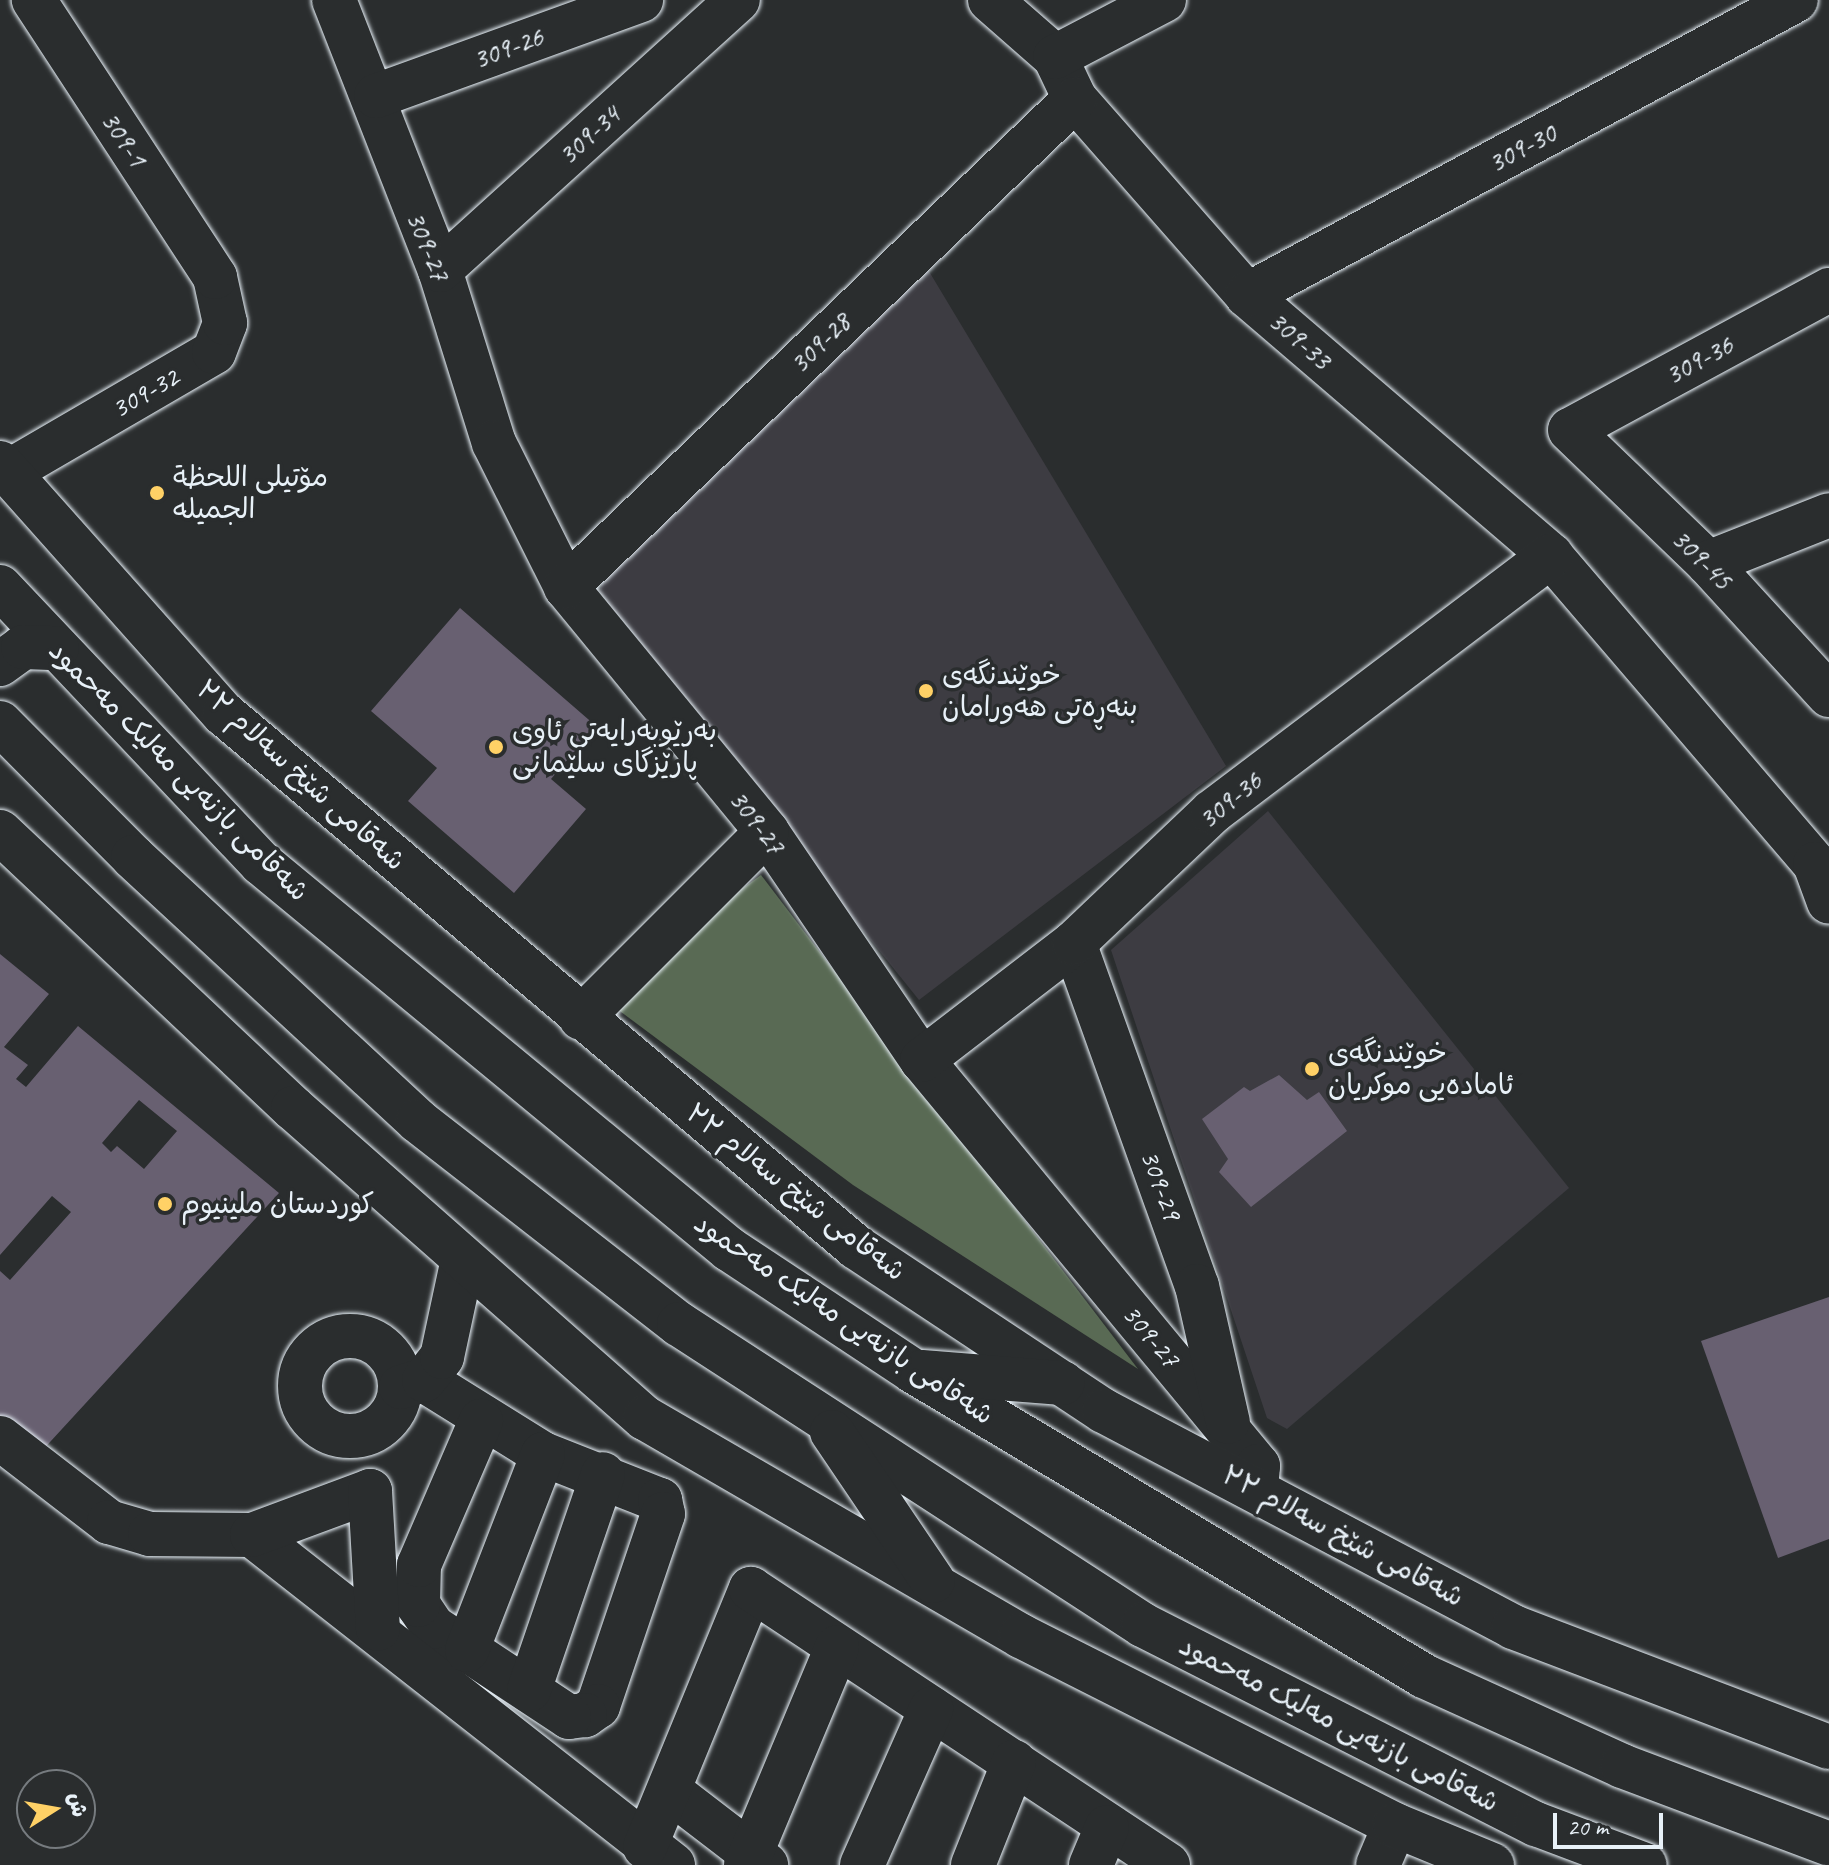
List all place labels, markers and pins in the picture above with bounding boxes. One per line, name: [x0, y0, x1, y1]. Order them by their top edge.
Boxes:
place label: مۆتیلی اللحظة الجميله: [173, 460, 328, 526]
marker: مۆتیلی اللحظة الجميله: [148, 484, 166, 502]
place label: خوێندنگەی بنەڕەتی هەورامان: [942, 658, 1138, 724]
marker: خوێندنگەی بنەڕەتی هەورامان: [917, 682, 935, 700]
place label: بەڕێوبەرایەتی ئاوی پارێزگای سلێمانی: [512, 714, 717, 780]
marker: بەڕێوبەرایەتی ئاوی پارێزگای سلێمانی: [487, 738, 505, 756]
place label: خوێندنگەی ئامادەیی موکریان: [1328, 1036, 1514, 1102]
marker: خوێندنگەی ئامادەیی موکریان: [1303, 1060, 1321, 1078]
place label: کوردستان ملینیوم: [181, 1187, 374, 1221]
marker: کوردستان ملینیوم: [156, 1195, 174, 1213]

